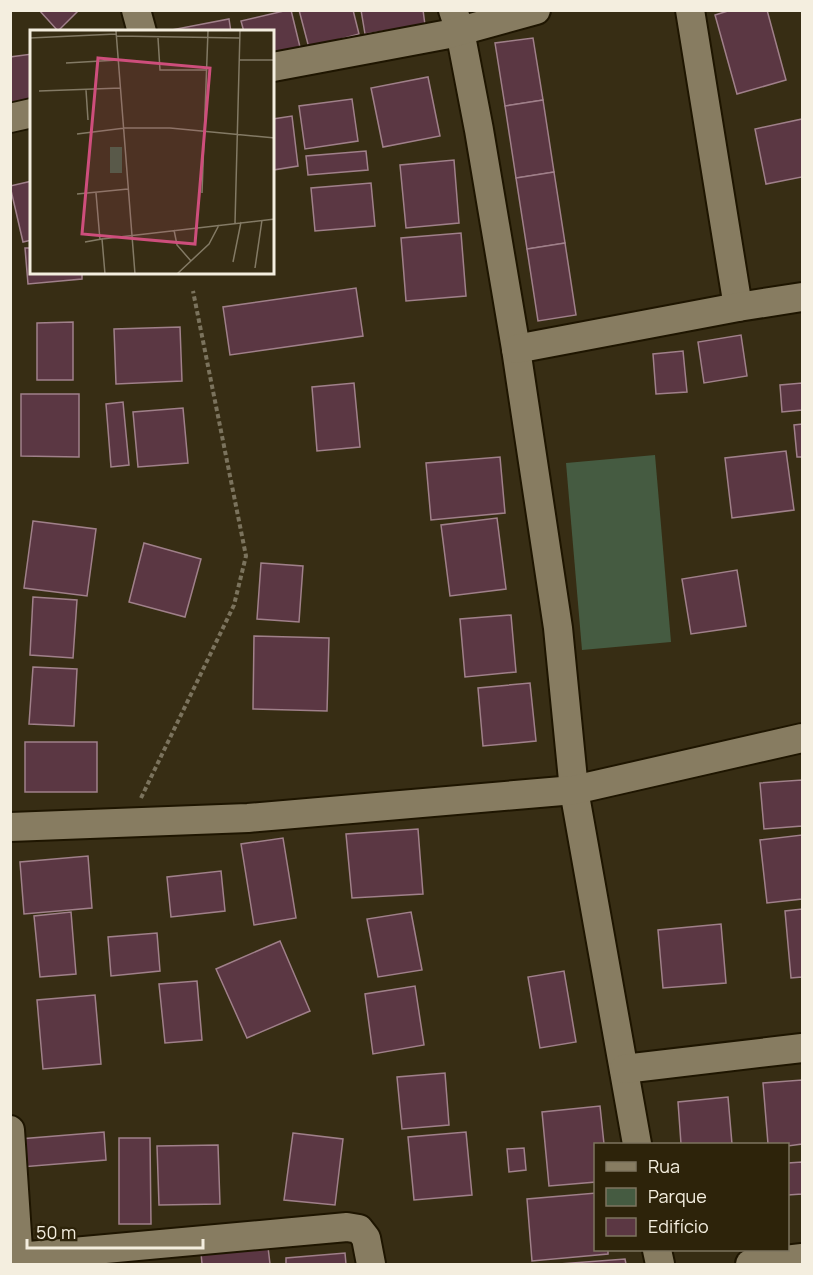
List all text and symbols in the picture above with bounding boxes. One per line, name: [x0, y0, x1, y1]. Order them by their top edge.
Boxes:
inset map: [30, 30, 274, 274]
legend: [594, 1143, 789, 1251]
text: Rua: [648, 1154, 680, 1178]
text: Parque: [648, 1184, 707, 1208]
scale bar: [27, 1212, 202, 1250]
text: Edifício: [648, 1214, 709, 1238]
text: 50 m: [36, 1220, 76, 1244]

